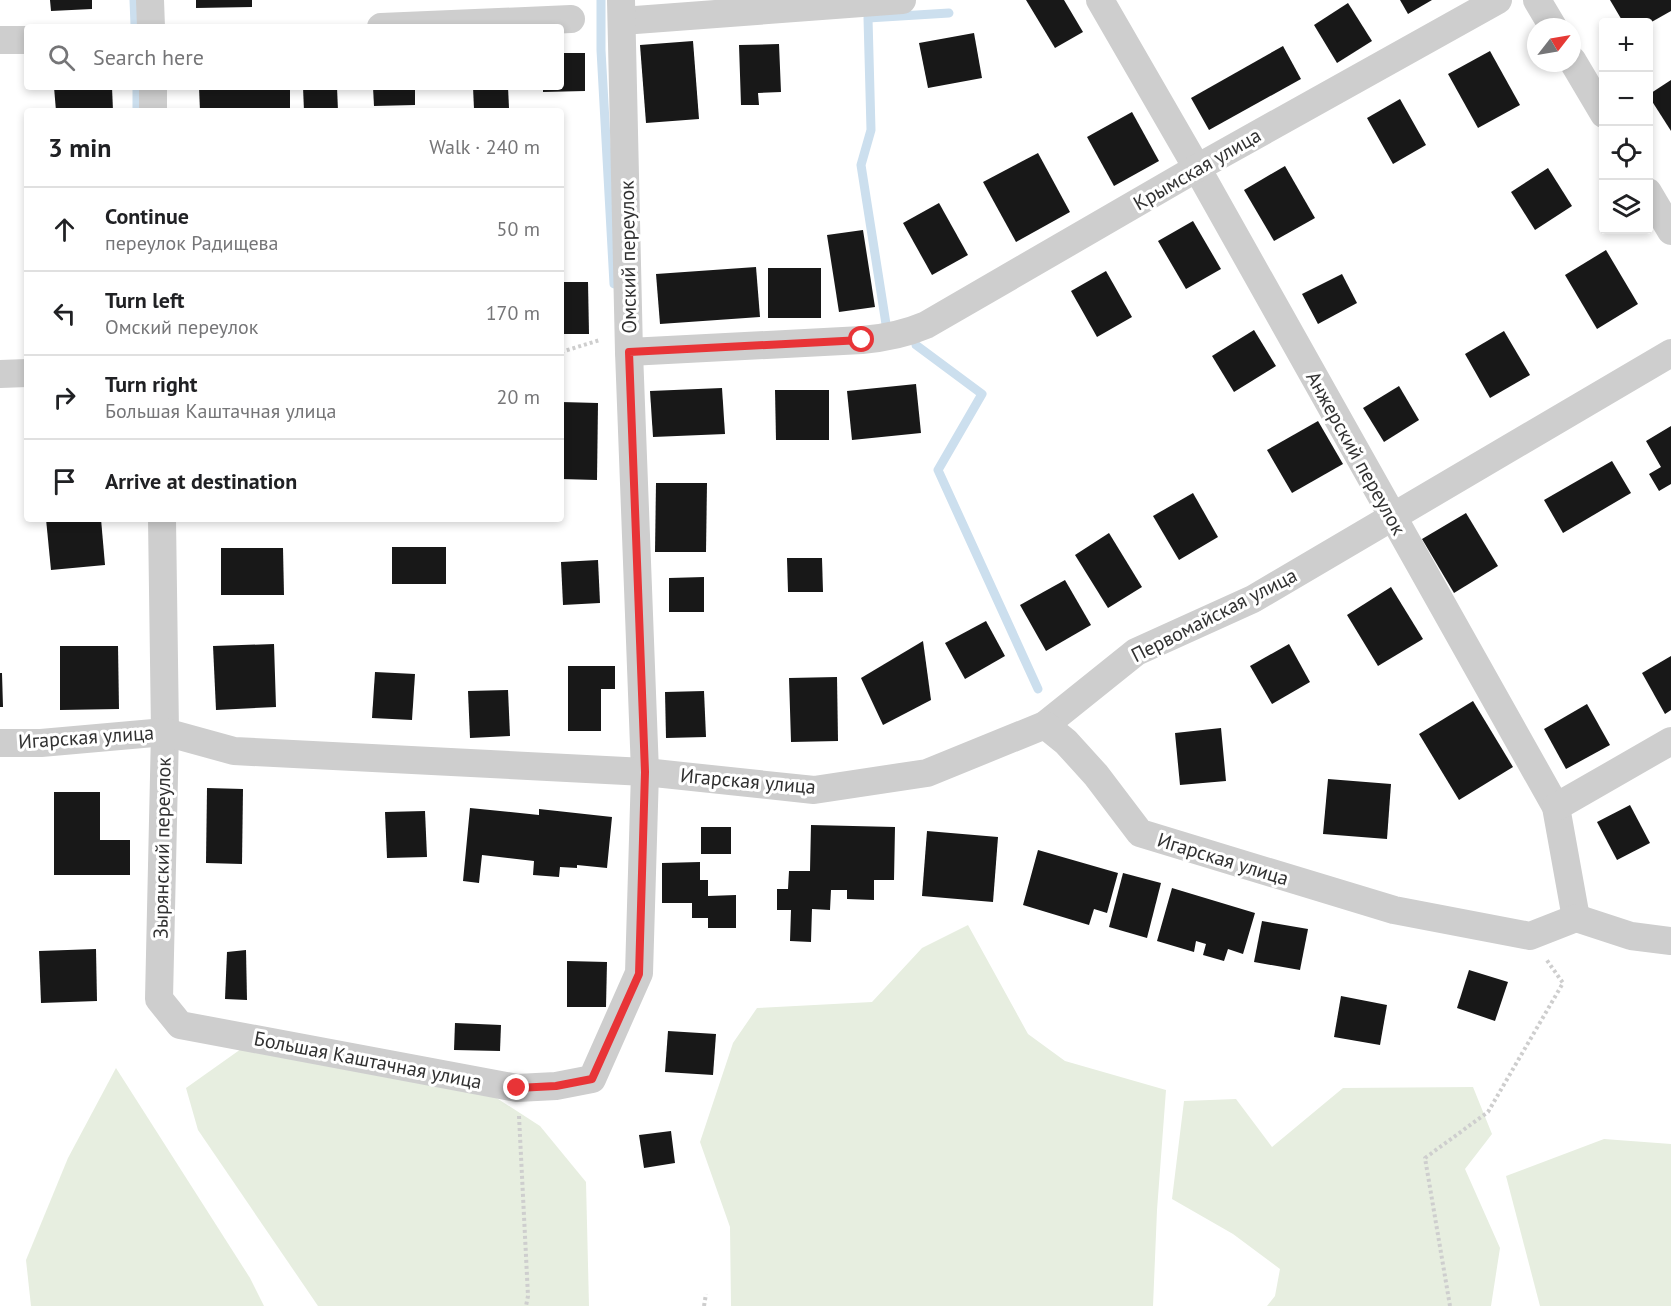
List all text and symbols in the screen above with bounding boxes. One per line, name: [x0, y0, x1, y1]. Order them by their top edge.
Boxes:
north arrow: [1527, 18, 1581, 72]
map controls: [1599, 18, 1653, 234]
button: +: [1599, 18, 1653, 72]
search box: [24, 24, 564, 90]
icon: search: [45, 41, 78, 74]
text: Search here: [93, 43, 204, 71]
button: −: [1599, 72, 1653, 126]
street label: Крымская улица: [1128, 122, 1266, 216]
button: locate: [1599, 126, 1653, 180]
text: 3 min: [48, 131, 111, 164]
text: Walk · 240 m: [429, 134, 540, 160]
street label: Омский переулок: [614, 180, 642, 334]
button: layers: [1599, 180, 1653, 234]
text: Continue: [105, 202, 189, 230]
icon: ahead: [48, 213, 81, 246]
text: 50 m: [497, 216, 540, 242]
text: переулок Радищева: [105, 230, 279, 256]
text: Turn left: [105, 286, 185, 314]
icon: left: [48, 297, 81, 330]
text: 170 m: [486, 300, 540, 326]
text: Омский переулок: [105, 314, 258, 340]
route start: [848, 326, 874, 352]
street label: Анжерский переулок: [1300, 367, 1412, 540]
text: Turn right: [105, 370, 197, 398]
icon: right: [48, 381, 81, 414]
text: 20 m: [497, 384, 540, 410]
text: Большая Каштачная улица: [105, 398, 336, 424]
icon: arrive: [48, 465, 81, 498]
text: Arrive at destination: [105, 467, 297, 495]
street label: Первомайская улица: [1127, 562, 1301, 668]
street label: Игарская улица: [17, 719, 155, 755]
street label: Зырянский переулок: [147, 756, 177, 939]
street label: Игарская улица: [679, 762, 817, 800]
street label: Игарская улица: [1154, 827, 1292, 891]
street label: Большая Каштачная улица: [252, 1025, 484, 1095]
route end: [503, 1074, 529, 1100]

